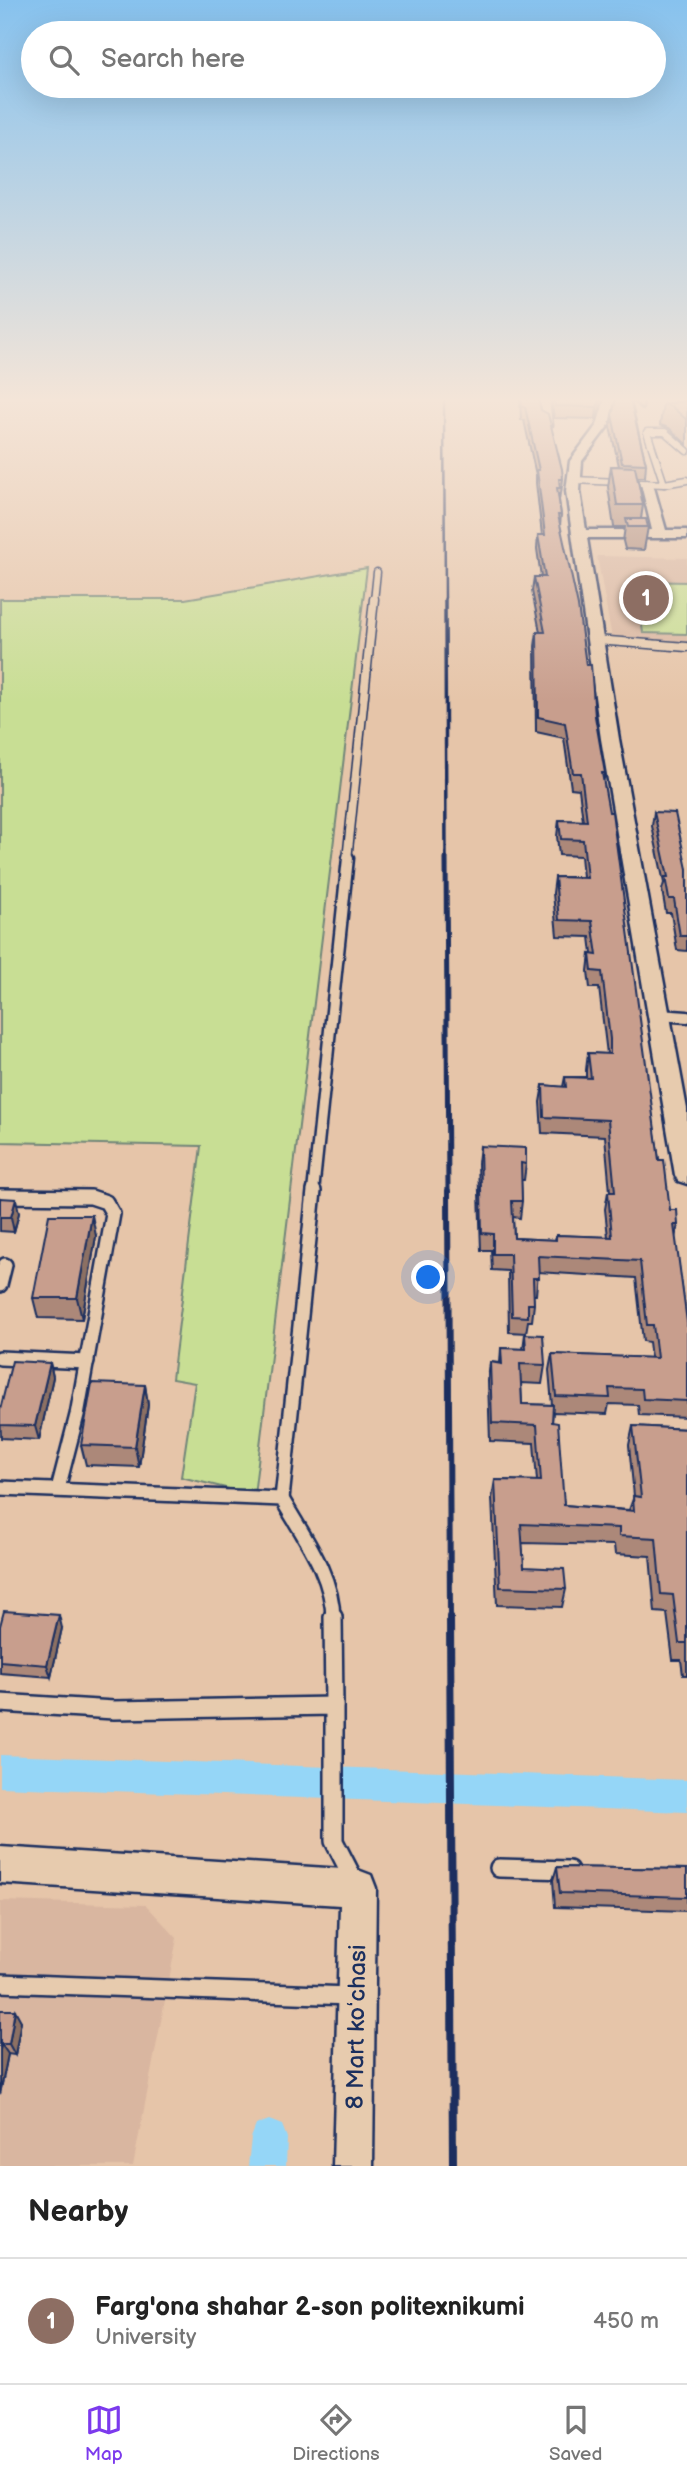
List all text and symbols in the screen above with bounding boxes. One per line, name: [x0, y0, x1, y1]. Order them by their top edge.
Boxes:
search box: [21, 21, 666, 98]
icon: search: [45, 41, 83, 79]
text: Search here: [101, 44, 245, 75]
pin: 1: [623, 572, 669, 624]
your location: [411, 1260, 445, 1294]
street label: 8 Mart koʻchasi: [341, 1944, 372, 2110]
text: Nearby: [28, 2194, 128, 2230]
text: Farg'ona shahar 2-son politexnikumi: [95, 2292, 525, 2323]
text: 1: [46, 2307, 56, 2335]
text: 450 m: [593, 2307, 659, 2335]
text: University: [95, 2323, 196, 2351]
tab: Map: [85, 2401, 123, 2466]
tab: Directions: [292, 2401, 380, 2466]
tab: Saved: [549, 2401, 602, 2466]

